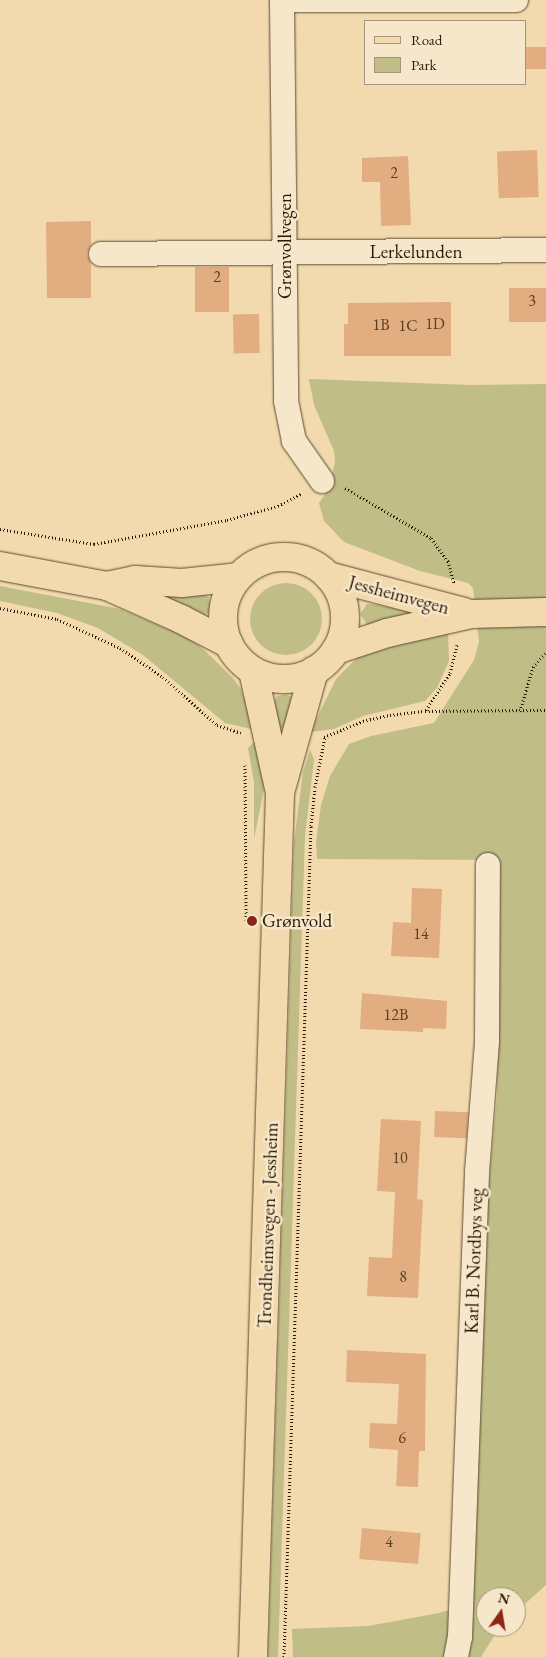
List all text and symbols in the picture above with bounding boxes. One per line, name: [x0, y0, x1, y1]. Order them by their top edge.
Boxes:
legend: [364, 20, 526, 85]
text: Road: [411, 30, 442, 49]
text: Park: [411, 55, 437, 74]
house number: 2: [390, 163, 398, 183]
street label: Grønvollvegen: [274, 193, 296, 299]
street label: Lerkelunden: [370, 241, 462, 263]
house number: 2: [213, 267, 221, 287]
house number: 3: [528, 291, 536, 311]
house number: 1D: [425, 314, 445, 334]
house number: 1B: [372, 315, 390, 335]
house number: 1C: [398, 316, 418, 336]
street label: Jessheimvegen: [346, 571, 452, 619]
place label: Grønvold: [262, 910, 332, 932]
marker: Grønvold: [246, 915, 258, 927]
house number: 14: [413, 924, 429, 944]
house number: 12B: [384, 1005, 408, 1025]
street label: Trondheimsvegen - Jessheim: [253, 1122, 283, 1328]
house number: 10: [392, 1148, 408, 1168]
street label: Karl B. Nordbys veg: [460, 1188, 488, 1334]
house number: 8: [399, 1267, 407, 1287]
house number: 6: [398, 1428, 406, 1448]
house number: 4: [385, 1532, 393, 1552]
north arrow: [476, 1587, 526, 1637]
text: N: [497, 1588, 512, 1608]

